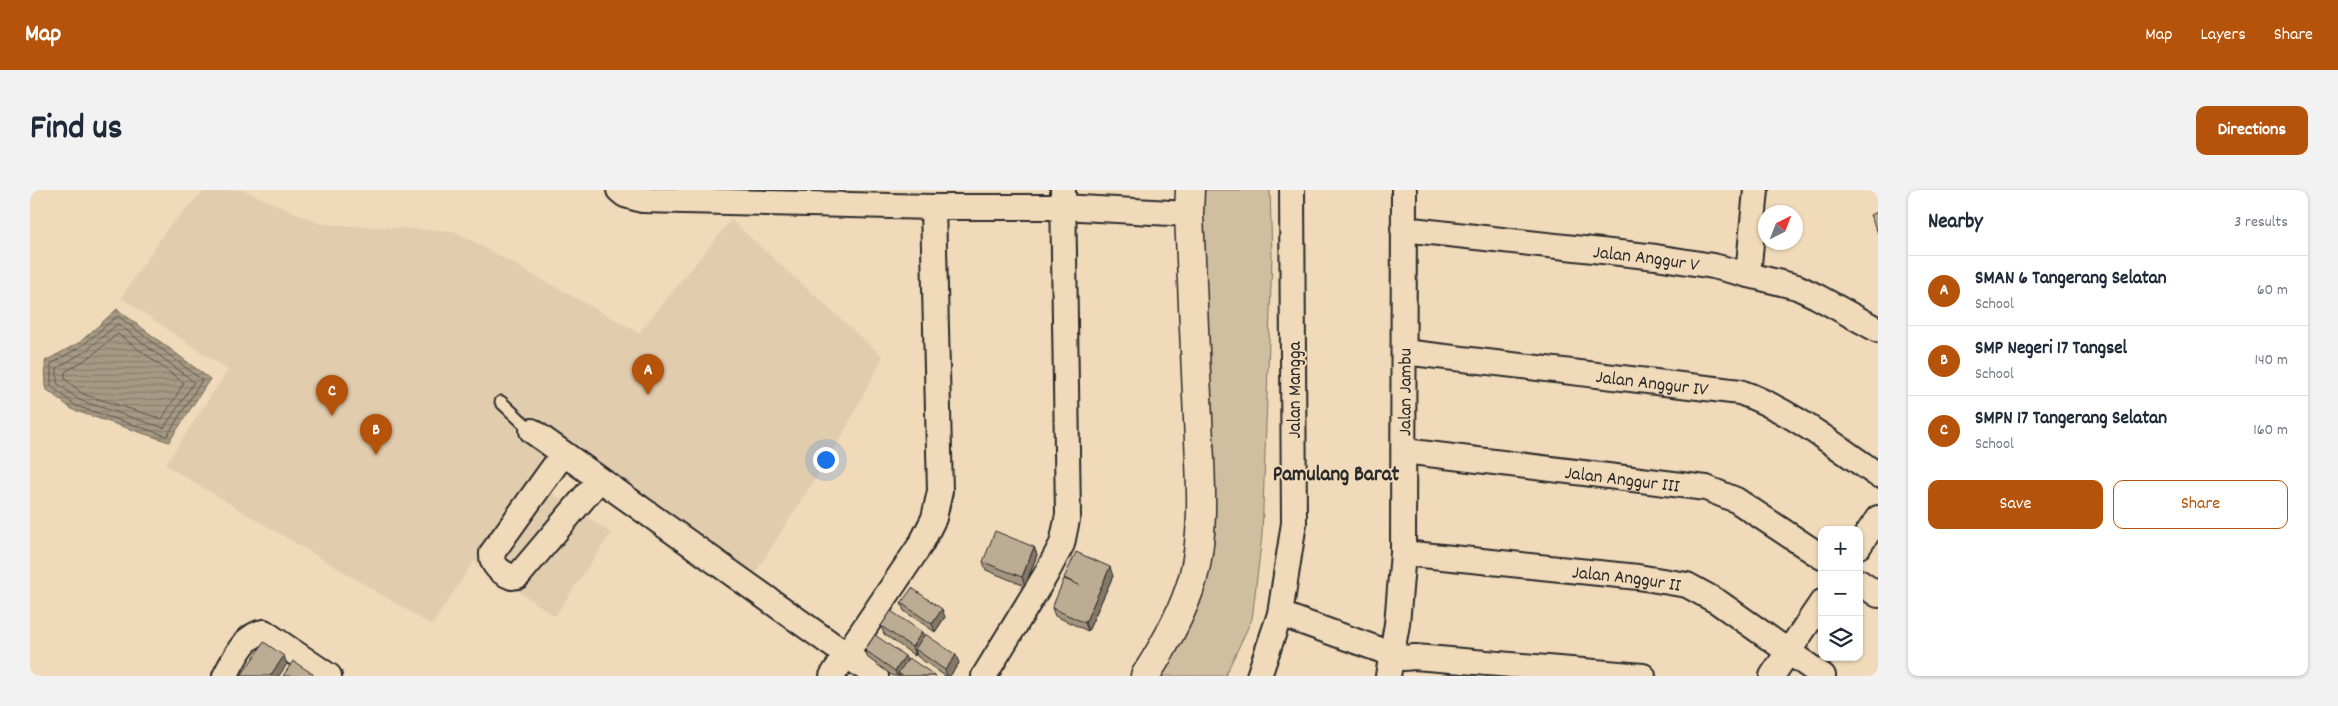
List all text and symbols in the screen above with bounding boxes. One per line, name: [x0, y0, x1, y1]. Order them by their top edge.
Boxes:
text: Map: [25, 18, 61, 52]
text: Map: [2145, 23, 2172, 48]
text: Layers: [2200, 23, 2246, 48]
text: Share: [2274, 23, 2313, 48]
text: Find us: [30, 105, 122, 155]
button: Directions: [2196, 106, 2308, 155]
north arrow: [1758, 205, 1803, 250]
text: Nearby: [1928, 208, 1983, 238]
text: 3 results: [2234, 211, 2288, 234]
street label: Jalan Anggur V: [1591, 240, 1701, 281]
text: SMAN 6 Tangerang Selatan: [1975, 266, 2167, 293]
text: A: [1940, 279, 1948, 302]
text: 60 m: [2257, 279, 2288, 302]
text: School: [1975, 293, 2014, 316]
text: SMP Negeri 17 Tangsel: [1975, 336, 2127, 363]
street label: Jalan Mangga: [1283, 341, 1310, 438]
street label: Jalan Jambu: [1393, 348, 1421, 436]
text: B: [1940, 349, 1948, 372]
text: 140 m: [2254, 349, 2288, 372]
pin: A: [632, 354, 664, 395]
text: School: [1975, 363, 2014, 386]
street label: Jalan Anggur IV: [1594, 365, 1709, 405]
pin: C: [316, 375, 348, 416]
text: SMPN 17 Tangerang Selatan: [1975, 406, 2167, 433]
pin: B: [360, 414, 392, 455]
text: C: [1940, 419, 1948, 442]
text: 160 m: [2253, 419, 2288, 442]
text: School: [1975, 433, 2014, 456]
your location: [813, 447, 839, 473]
district label: Pamulang Barat: [1273, 461, 1400, 491]
street label: Jalan Anggur III: [1563, 461, 1681, 502]
button: Save: [1928, 480, 2103, 529]
button: Share: [2113, 480, 2288, 529]
map controls: [1818, 526, 1863, 661]
button: +: [1818, 526, 1863, 571]
street label: Jalan Anggur II: [1571, 560, 1683, 601]
button: −: [1818, 571, 1863, 616]
button: layers: [1818, 616, 1863, 661]

